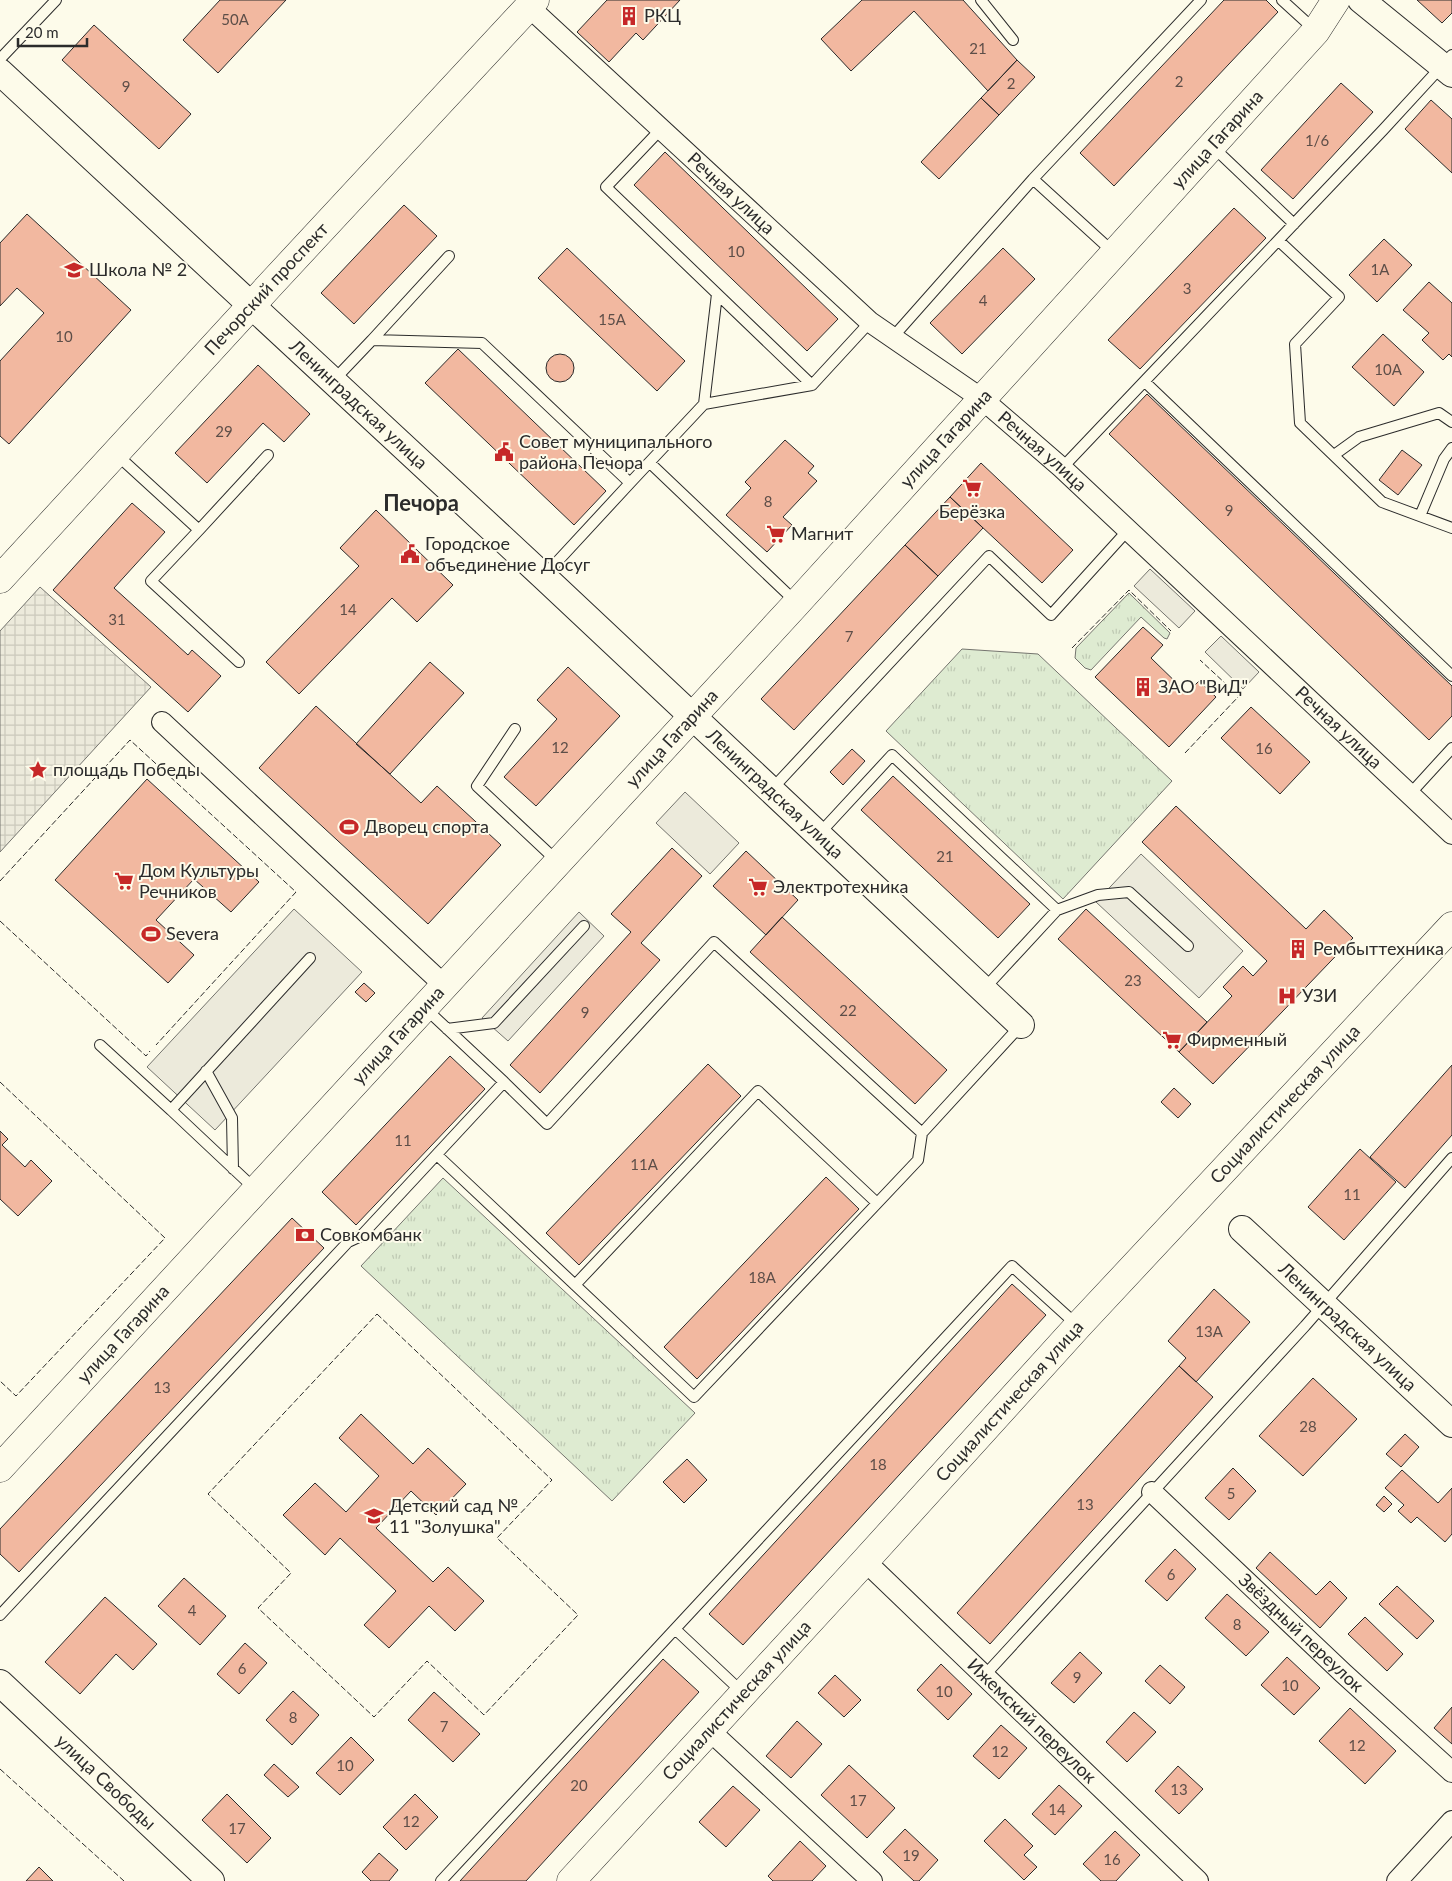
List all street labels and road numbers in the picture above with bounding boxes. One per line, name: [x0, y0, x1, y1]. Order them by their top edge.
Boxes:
street label: улица Гагарина: [1166, 85, 1267, 193]
street label: Речная улица: [683, 147, 780, 239]
street label: Печорский проспект: [199, 217, 333, 359]
street label: Ленинградская улица: [285, 334, 432, 473]
street label: улица Гагарина: [895, 384, 996, 492]
street label: Речная улица: [994, 406, 1092, 496]
street label: Речная улица: [1291, 681, 1387, 773]
street label: улица Гагарина: [621, 684, 722, 791]
street label: Ленинградская улица: [702, 723, 849, 863]
street label: улица Гагарина: [347, 981, 448, 1089]
street label: Социалистическая улица: [1205, 1020, 1364, 1188]
street label: Ленинградская улица: [1274, 1256, 1422, 1396]
street label: улица Гагарина: [72, 1280, 173, 1387]
street label: Социалистическая улица: [930, 1316, 1087, 1486]
street label: Звёздный переулок: [1235, 1568, 1369, 1697]
street label: Социалистическая улица: [657, 1615, 815, 1785]
street label: Ижемский переулок: [963, 1653, 1102, 1788]
street label: улица Свободы: [52, 1729, 161, 1834]

